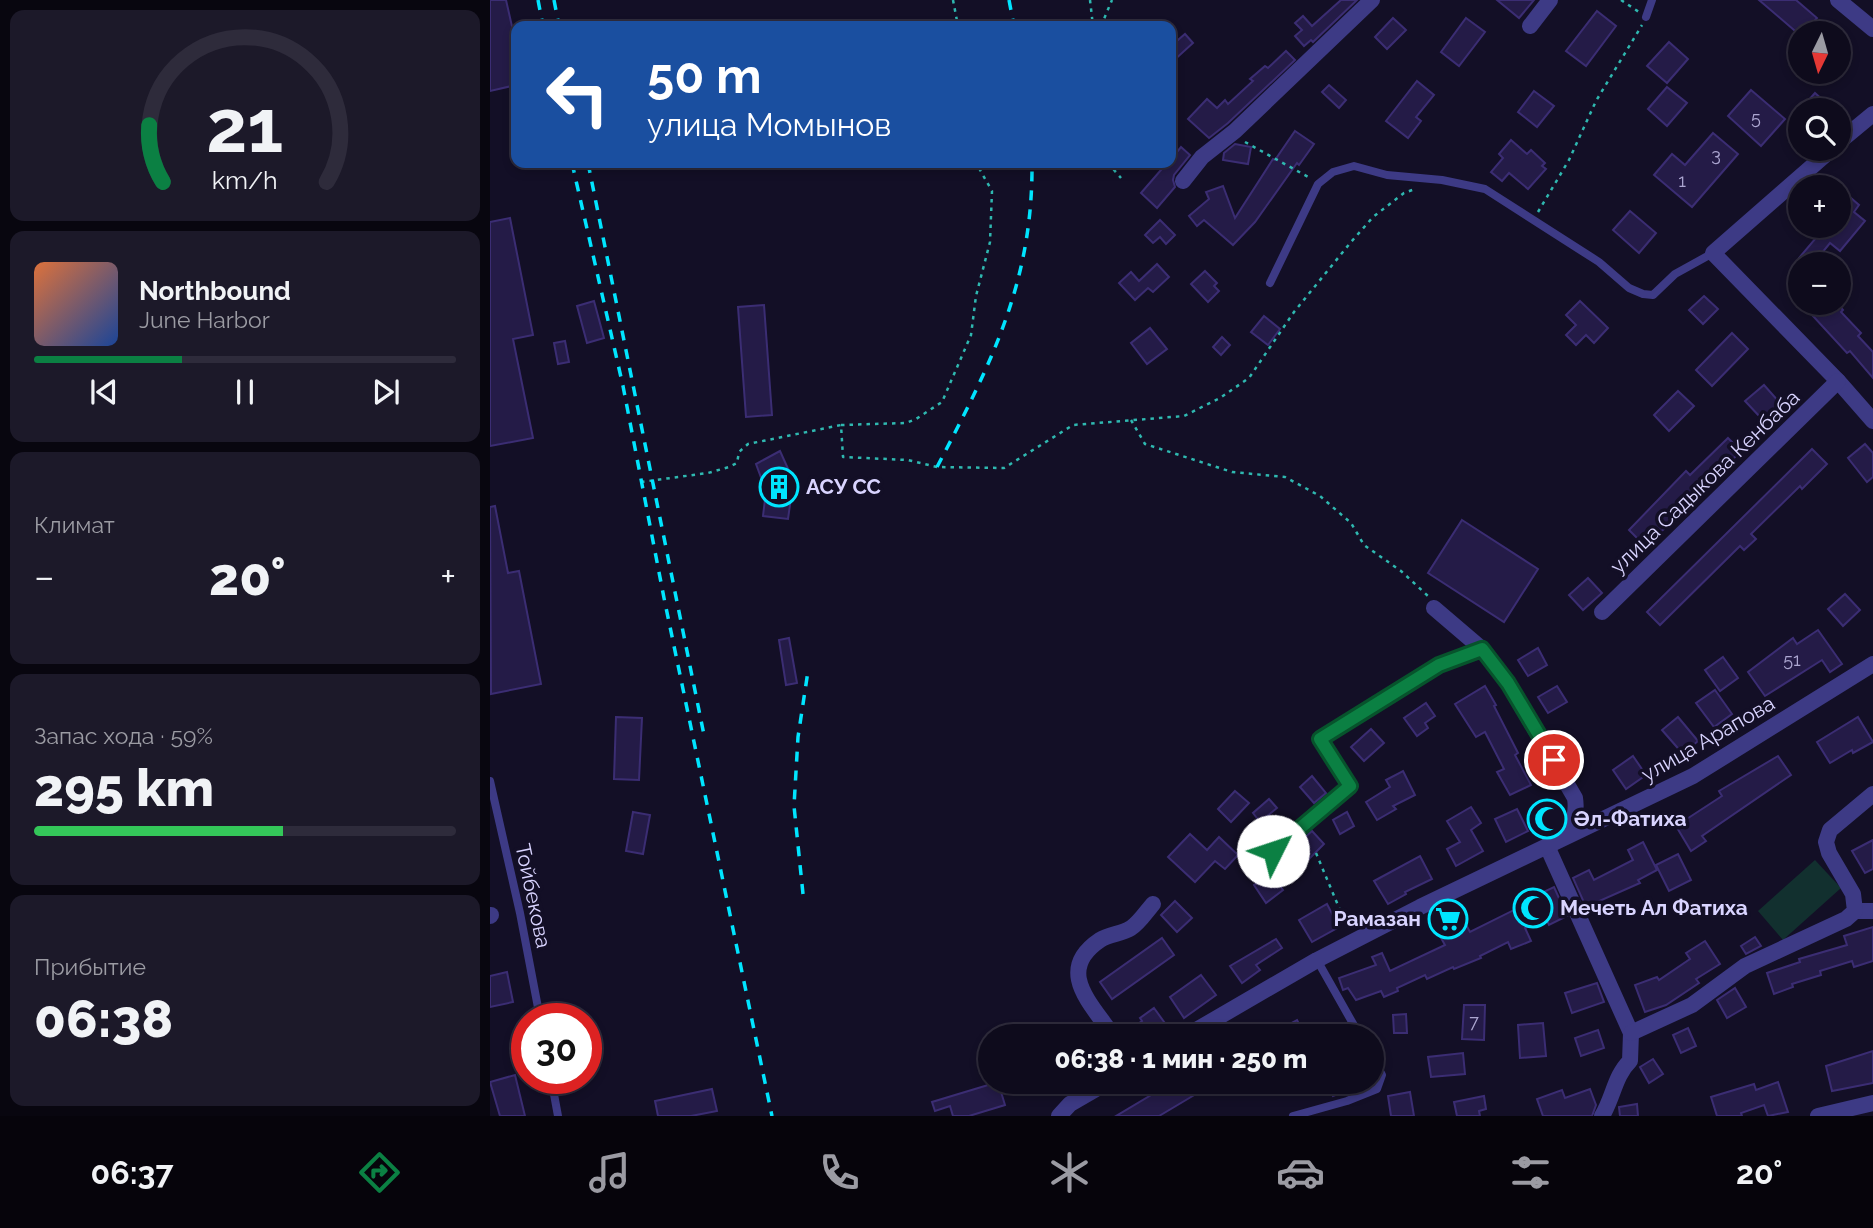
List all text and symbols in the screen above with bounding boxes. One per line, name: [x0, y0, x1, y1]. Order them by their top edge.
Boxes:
north arrow: [1788, 21, 1852, 84]
map controls: [1788, 21, 1851, 315]
text: 50 m: [647, 47, 762, 104]
icon: left: [532, 49, 623, 140]
text: 21: [206, 84, 284, 169]
button: search: [1788, 98, 1851, 161]
text: улица Момынов: [647, 106, 891, 143]
house number: 5: [1751, 107, 1761, 128]
house number: 3: [1711, 144, 1721, 165]
text: km/h: [212, 164, 278, 194]
house number: 1: [1678, 170, 1686, 191]
button: +: [1788, 175, 1851, 238]
button: −: [1788, 252, 1851, 315]
text: Northbound: [139, 276, 291, 306]
text: June Harbor: [139, 306, 270, 333]
icon: previous: [85, 373, 123, 411]
icon: pause: [226, 373, 264, 411]
icon: next: [367, 373, 405, 411]
street label: улица Садыкова Кенбаба: [1605, 385, 1805, 579]
building icon: АСУ СС: [758, 466, 800, 508]
place label: АСУ СС: [806, 474, 881, 499]
text: Климат: [34, 511, 115, 538]
text: 20°: [209, 546, 286, 607]
text: −: [34, 554, 54, 599]
text: +: [440, 554, 456, 599]
house number: 51: [1783, 649, 1801, 670]
street label: улица Арапова: [1637, 690, 1779, 787]
text: Запас хода · 59%: [34, 722, 213, 749]
pin: [1524, 730, 1584, 790]
icon: arrive: [1535, 741, 1573, 779]
text: 295 km: [34, 757, 214, 818]
mosque icon: Әл-Фатиха: [1526, 798, 1568, 840]
place label: Әл-Фатиха: [1574, 806, 1686, 831]
position arrow: [1236, 814, 1310, 888]
street label: Тойбекова: [510, 841, 557, 950]
mosque icon: Мечеть Ал Фатиха: [1512, 887, 1554, 929]
place label: Мечеть Ал Фатиха: [1560, 895, 1748, 920]
supermarket icon: Рамазан: [1427, 898, 1469, 940]
place label: Рамазан: [1333, 906, 1421, 931]
text: Прибытие: [34, 953, 146, 980]
text: 06:38: [34, 988, 173, 1049]
speed limit sign: 30: [511, 1003, 602, 1094]
house number: 7: [1469, 1011, 1479, 1032]
text: 06:38 · 1 мин · 250 m: [1055, 1044, 1307, 1074]
icon: directions: [355, 1148, 404, 1197]
icon: music: [585, 1148, 634, 1197]
icon: phone: [815, 1148, 864, 1197]
icon: climate: [1045, 1148, 1094, 1197]
icon: car: [1276, 1148, 1325, 1197]
icon: filters: [1506, 1148, 1555, 1197]
text: 06:37: [91, 1154, 173, 1191]
text: 20°: [1736, 1154, 1782, 1191]

